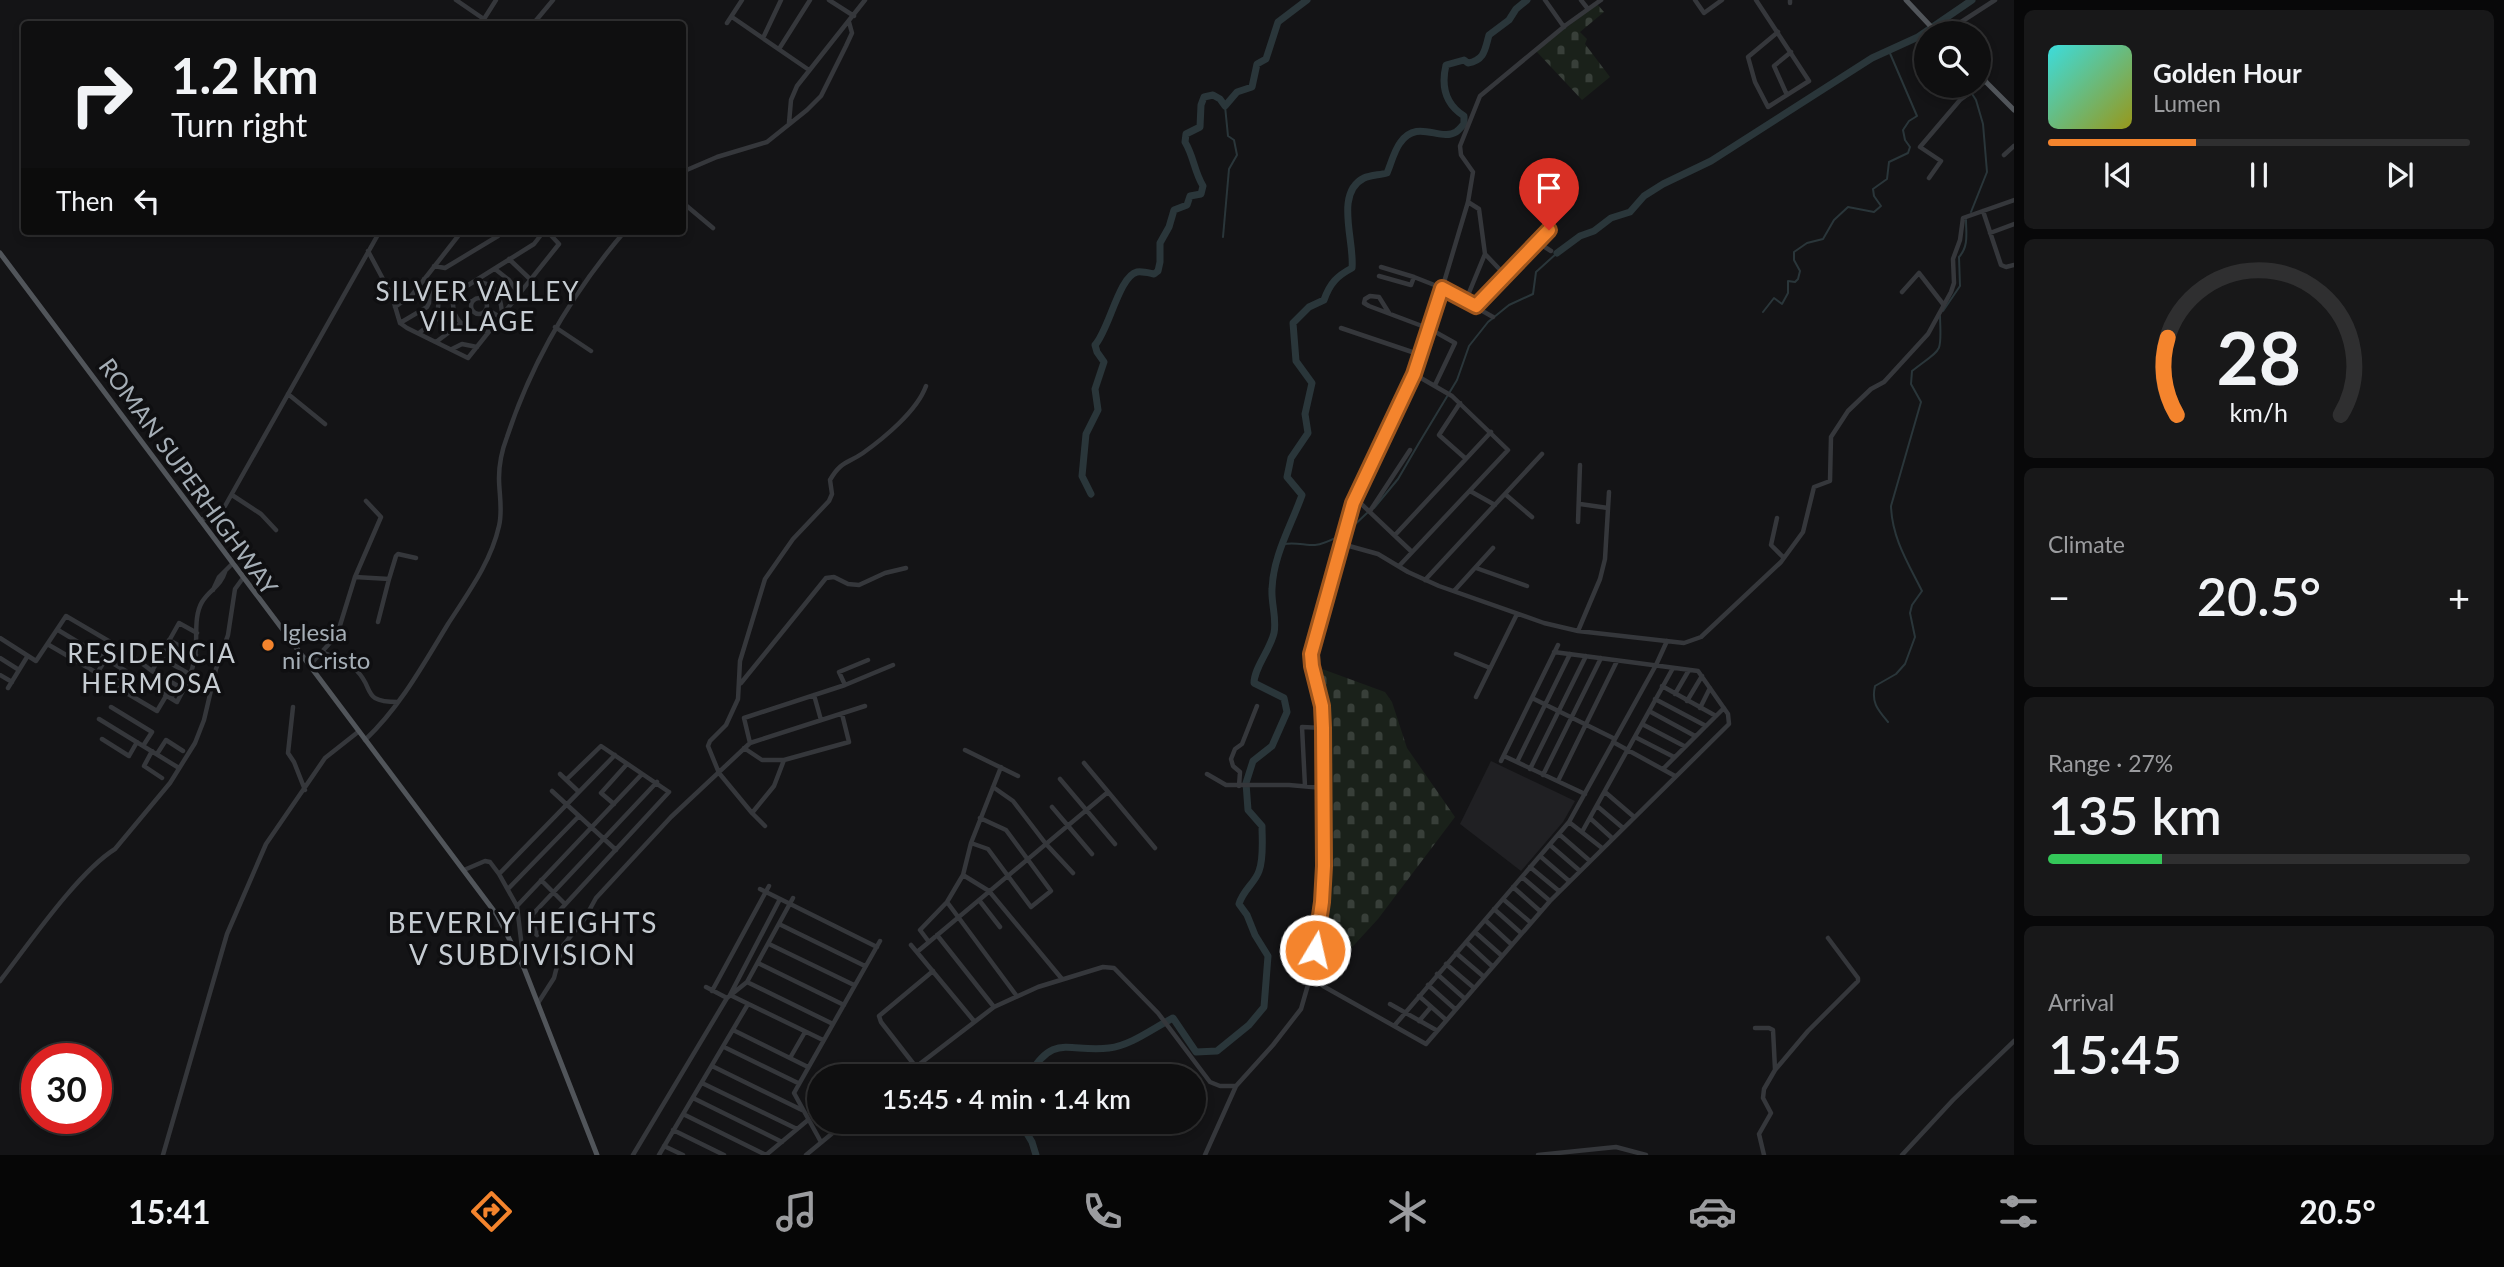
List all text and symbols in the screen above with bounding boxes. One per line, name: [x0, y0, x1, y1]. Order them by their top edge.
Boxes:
map controls: [1914, 21, 1991, 98]
button: search: [1914, 21, 1991, 98]
text: 1.2 km: [171, 46, 319, 104]
icon: right: [56, 49, 147, 140]
text: Golden Hour: [2153, 57, 2302, 89]
text: Lumen: [2153, 89, 2221, 117]
text: Turn right: [171, 105, 307, 144]
icon: previous: [2099, 156, 2137, 194]
icon: pause: [2240, 156, 2278, 194]
icon: next: [2381, 156, 2419, 194]
pin: [1519, 158, 1579, 230]
icon: arrive: [1530, 169, 1568, 207]
icon: left: [128, 182, 166, 220]
text: Then: [56, 185, 114, 217]
district label: SILVER VALLEY VILLAGE: [376, 275, 580, 337]
text: 28: [2217, 313, 2301, 401]
street label: ROMAN SUPERHIGHWAY: [93, 352, 285, 600]
text: km/h: [2230, 396, 2288, 426]
text: Climate: [2048, 530, 2125, 558]
text: 20.5°: [2197, 565, 2321, 627]
text: −: [2048, 574, 2070, 620]
text: +: [2448, 574, 2470, 620]
place label: Iglesia ni Cristo: [282, 617, 370, 674]
district label: RESIDENCIA HERMOSA: [67, 637, 237, 699]
marker: Iglesia ni Cristo: [260, 637, 276, 653]
text: Range · 27%: [2048, 749, 2173, 777]
text: 135 km: [2048, 784, 2222, 846]
district label: BEVERLY HEIGHTS V SUBDIVISION: [387, 905, 659, 971]
position arrow: [1278, 913, 1352, 987]
text: Arrival: [2048, 988, 2114, 1016]
text: 15:45: [2048, 1023, 2182, 1085]
speed limit sign: 30: [21, 1043, 112, 1134]
text: 15:45 · 4 min · 1.4 km: [882, 1083, 1131, 1115]
icon: directions: [467, 1187, 516, 1236]
icon: music: [772, 1187, 821, 1236]
icon: phone: [1078, 1187, 1127, 1236]
icon: climate: [1383, 1187, 1432, 1236]
icon: car: [1688, 1187, 1737, 1236]
icon: filters: [1994, 1187, 2043, 1236]
text: 15:41: [128, 1192, 211, 1231]
text: 20.5°: [2299, 1192, 2376, 1231]

